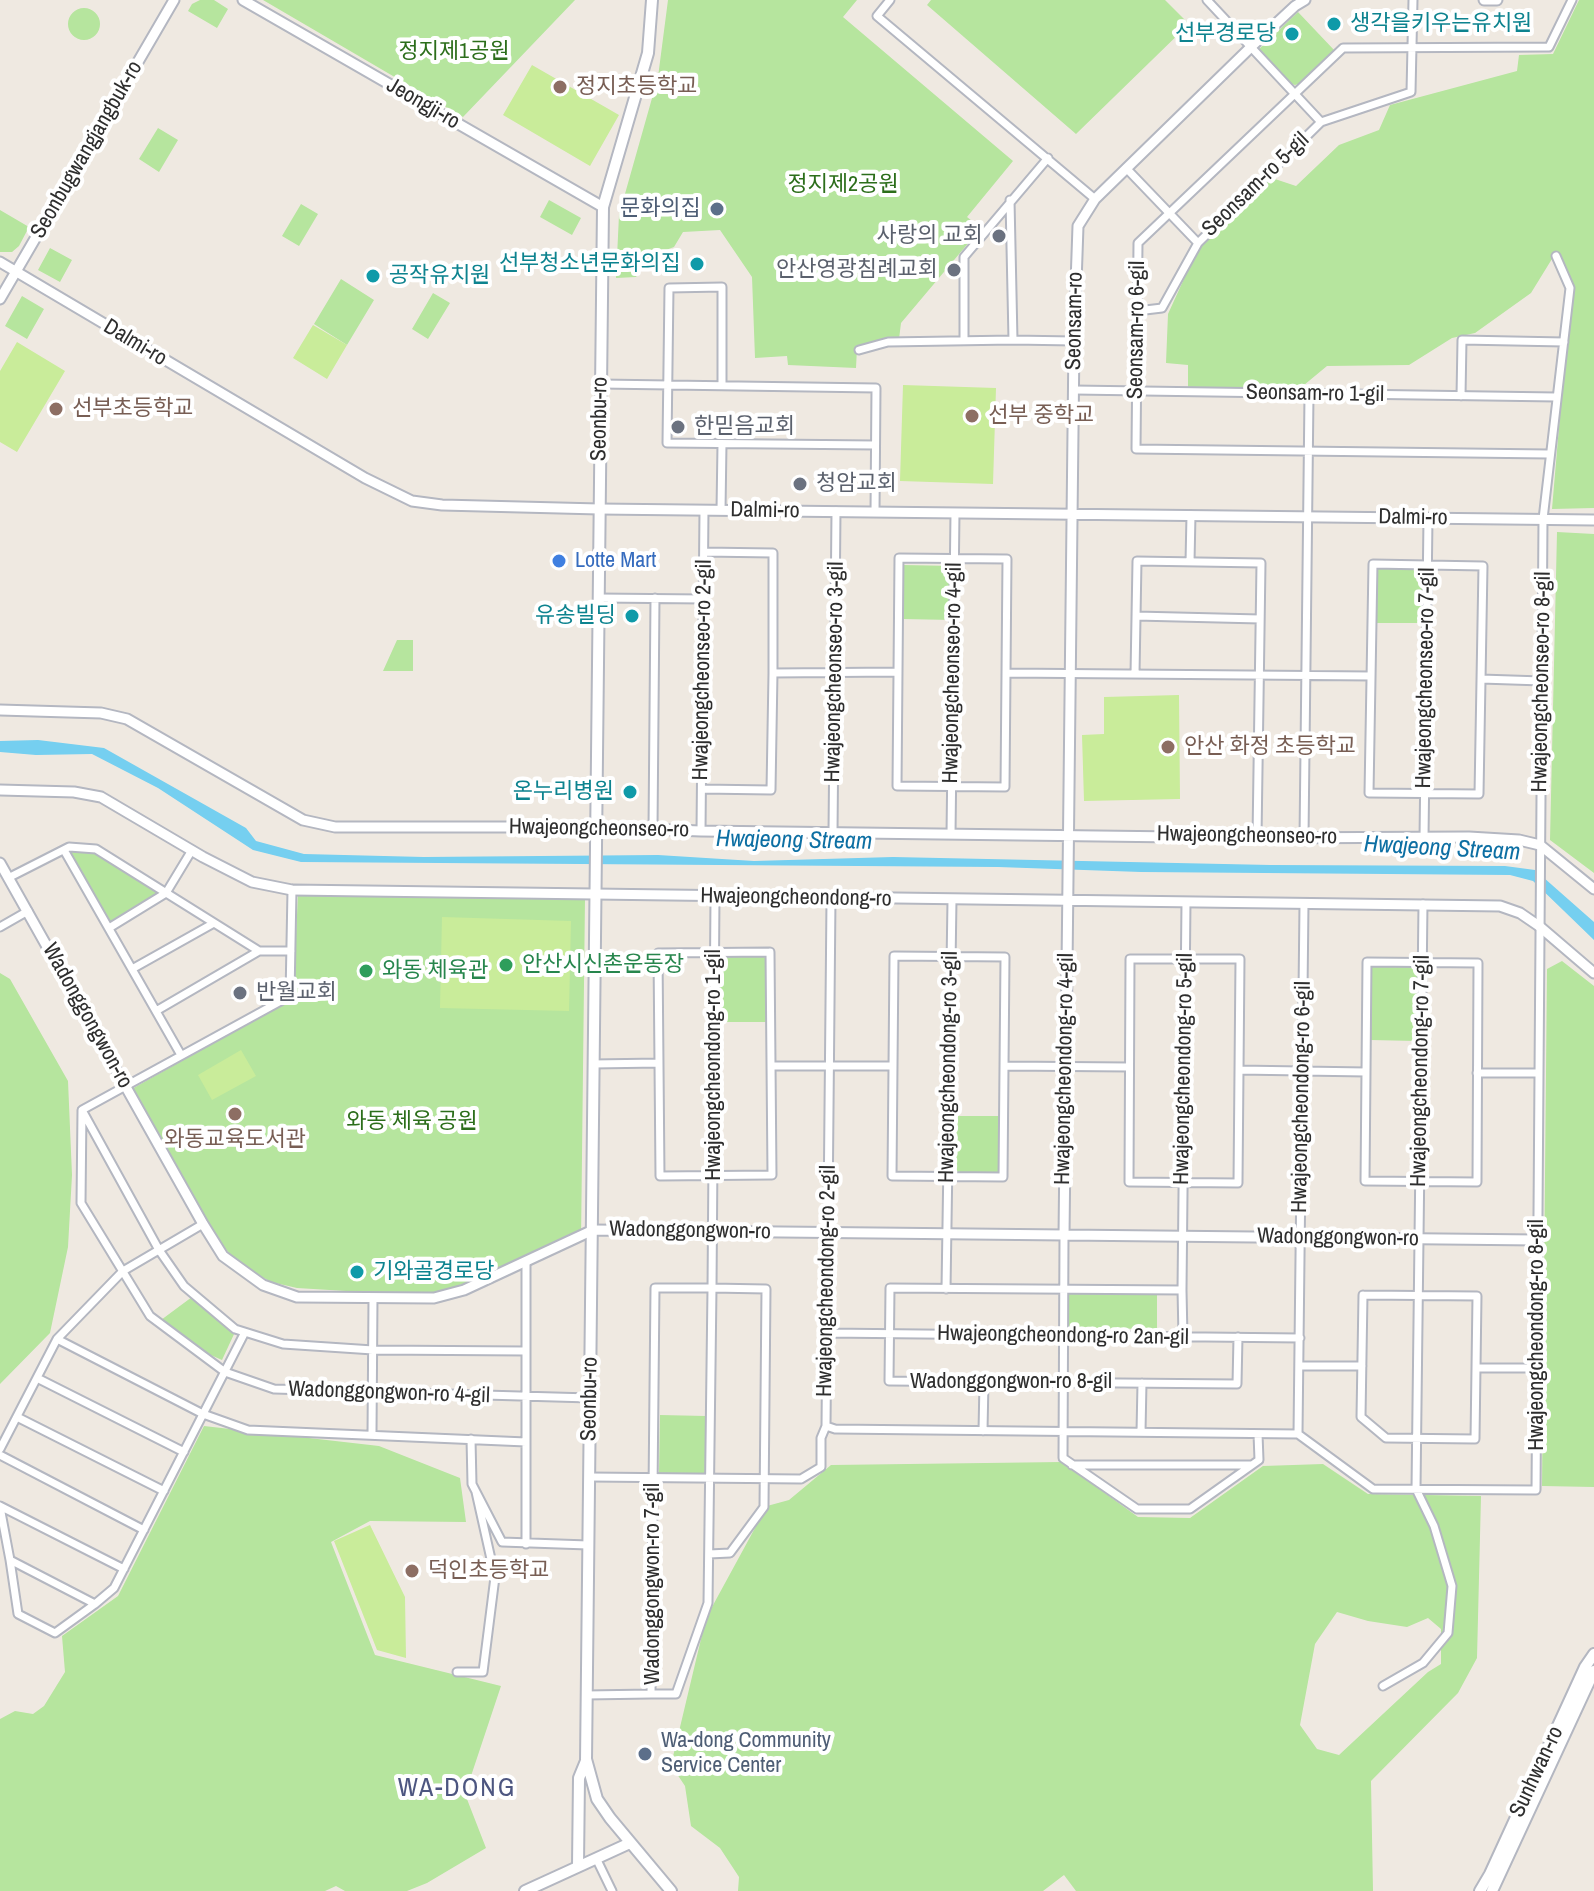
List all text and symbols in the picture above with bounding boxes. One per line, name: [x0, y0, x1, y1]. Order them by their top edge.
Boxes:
place label: 생각을키우는유치원: [1350, 11, 1532, 37]
marker: 생각을키우는유치원: [1325, 15, 1343, 33]
place label: 선부경로당: [1175, 21, 1276, 47]
marker: 선부경로당: [1283, 25, 1301, 43]
park label: 정지제1공원: [398, 39, 510, 65]
street label: Seonbugwangjangbuk-ro: [25, 57, 149, 243]
street label: Jeongji-ro: [382, 73, 464, 135]
place label: 정지초등학교: [576, 74, 697, 100]
marker: 정지초등학교: [551, 78, 569, 96]
street label: Seonsam-ro 5-gil: [1197, 127, 1315, 243]
park label: 정지제2공원: [787, 172, 899, 198]
place label: 문화의집: [620, 196, 701, 222]
marker: 문화의집: [708, 200, 726, 218]
place label: 사랑의 교회: [877, 223, 983, 249]
marker: 사랑의 교회: [990, 227, 1008, 245]
place label: 선부청소년문화의집: [499, 251, 681, 277]
marker: 선부청소년문화의집: [688, 255, 706, 273]
place label: 안산영광침례교회: [776, 257, 938, 283]
marker: 안산영광침례교회: [945, 261, 963, 279]
street label: Seonsam-ro 6-gil: [1123, 261, 1151, 399]
place label: 공작유치원: [389, 263, 490, 289]
marker: 공작유치원: [364, 267, 382, 285]
street label: Seonsam-ro: [1061, 272, 1089, 370]
street label: Dalmi-ro: [99, 314, 171, 372]
street label: Seonbu-ro: [586, 377, 614, 461]
street label: Seonsam-ro 1-gil: [1246, 380, 1384, 408]
place label: 선부초등학교: [72, 396, 193, 422]
marker: 선부초등학교: [47, 400, 65, 418]
place label: 선부 중학교: [988, 403, 1094, 429]
marker: 선부 중학교: [963, 407, 981, 425]
place label: 한믿음교회: [694, 414, 795, 440]
marker: 한믿음교회: [669, 418, 687, 436]
place label: 청암교회: [816, 471, 897, 497]
marker: 청암교회: [791, 475, 809, 493]
street label: Dalmi-ro: [730, 497, 800, 525]
street label: Dalmi-ro: [1378, 504, 1448, 532]
place label: Lotte Mart: [575, 548, 656, 574]
marker: Lotte Mart: [550, 552, 568, 570]
street label: Hwajeongcheonseo-ro 2-gil: [688, 559, 718, 781]
street label: Hwajeongcheonseo-ro 3-gil: [820, 561, 850, 783]
street label: Hwajeongcheonseo-ro 4-gil: [938, 562, 968, 784]
street label: Hwajeongcheonseo-ro 7-gil: [1411, 567, 1441, 789]
street label: Hwajeongcheonseo-ro 8-gil: [1527, 571, 1557, 793]
place label: 유송빌딩: [535, 603, 616, 629]
marker: 유송빌딩: [623, 607, 641, 625]
place label: 안산 화정 초등학교: [1184, 734, 1356, 760]
marker: 안산 화정 초등학교: [1159, 738, 1177, 756]
place label: 온누리병원: [513, 779, 614, 805]
marker: 온누리병원: [621, 783, 639, 801]
street label: Hwajeongcheonseo-ro: [509, 814, 689, 844]
street label: Hwajeongcheonseo-ro: [1157, 821, 1337, 851]
water label: Hwajeong Stream: [716, 825, 872, 857]
water label: Hwajeong Stream: [1363, 831, 1521, 867]
street label: Hwajeongcheondong-ro: [700, 883, 892, 913]
street label: Wadonggongwon-ro: [36, 939, 138, 1093]
street label: Hwajeongcheondong-ro 1-gil: [701, 949, 727, 1181]
street label: Hwajeongcheondong-ro 3-gil: [934, 951, 964, 1183]
place label: 안산시신촌운동장: [522, 952, 684, 978]
street label: Hwajeongcheondong-ro 4-gil: [1050, 953, 1080, 1185]
street label: Hwajeongcheondong-ro 5-gil: [1169, 953, 1199, 1185]
street label: Hwajeongcheondong-ro 7-gil: [1406, 955, 1436, 1187]
marker: 안산시신촌운동장: [497, 956, 515, 974]
place label: 와동 체육관: [382, 958, 488, 984]
marker: 와동 체육관: [357, 962, 375, 980]
place label: 반월교회: [256, 980, 337, 1006]
street label: Hwajeongcheondong-ro 6-gil: [1287, 981, 1317, 1213]
marker: 반월교회: [231, 984, 249, 1002]
marker: 와동교육도서관: [226, 1105, 244, 1123]
park label: 와동 체육 공원: [346, 1109, 478, 1135]
place label: 와동교육도서관: [164, 1127, 306, 1153]
street label: Hwajeongcheondong-ro 2-gil: [812, 1165, 842, 1397]
street label: Wadonggongwon-ro: [609, 1216, 771, 1246]
street label: Hwajeongcheondong-ro 8-gil: [1524, 1219, 1550, 1451]
street label: Wadonggongwon-ro: [1257, 1223, 1419, 1253]
place label: 기와골경로당: [373, 1259, 494, 1285]
marker: 기와골경로당: [348, 1263, 366, 1281]
street label: Hwajeongcheondong-ro 2an-gil: [937, 1321, 1189, 1351]
street label: Seonbu-ro: [576, 1357, 604, 1441]
street label: Wadonggongwon-ro 8-gil: [910, 1369, 1112, 1395]
street label: Wadonggongwon-ro 4-gil: [288, 1376, 490, 1410]
street label: Wadonggongwon-ro 7-gil: [640, 1483, 666, 1685]
place label: 덕인초등학교: [428, 1558, 549, 1584]
marker: 덕인초등학교: [403, 1562, 421, 1580]
street label: Sunhwan-ro: [1504, 1722, 1570, 1822]
place label: Wa-dong Community Service Center: [661, 1728, 831, 1780]
marker: Wa-dong Community Service Center: [636, 1745, 654, 1763]
district label: WA-DONG: [398, 1773, 516, 1805]

